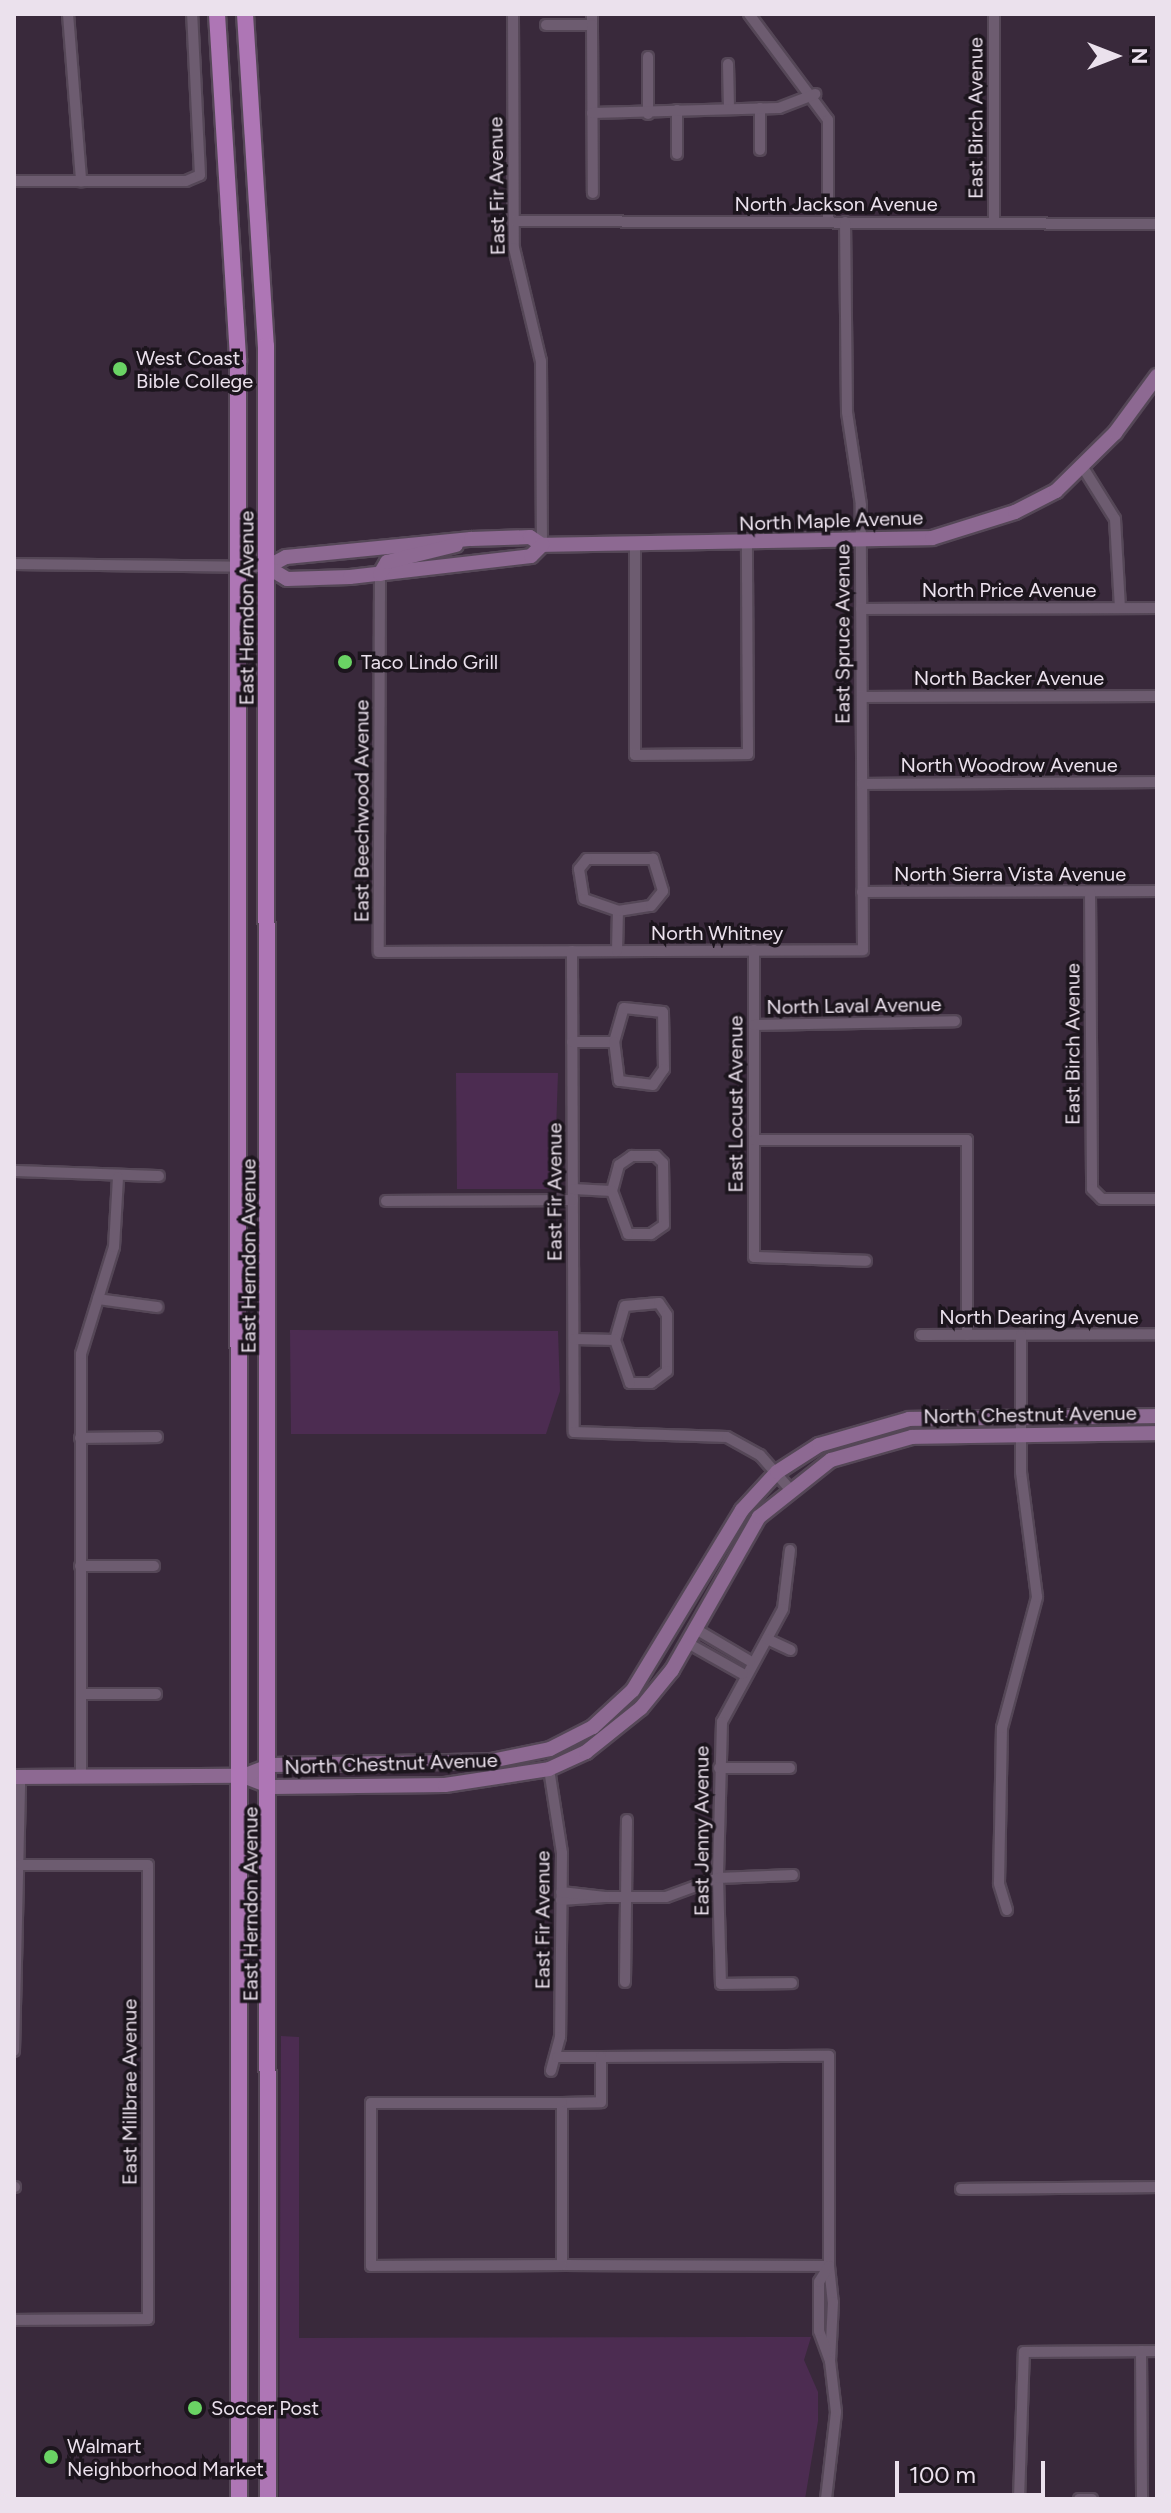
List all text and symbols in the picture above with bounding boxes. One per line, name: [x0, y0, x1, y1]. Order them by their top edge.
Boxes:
north arrow: [1075, 16, 1155, 96]
street label: East Birch Avenue: [964, 37, 988, 199]
text: N: [1126, 47, 1153, 65]
street label: East Fir Avenue: [484, 116, 510, 256]
street label: North Jackson Avenue: [734, 192, 938, 216]
place label: West Coast Bible College: [136, 346, 253, 393]
marker: West Coast Bible College: [111, 360, 129, 378]
street label: North Maple Avenue: [738, 506, 924, 536]
street label: East Herndon Avenue: [235, 511, 259, 705]
street label: East Spruce Avenue: [831, 544, 855, 724]
street label: North Price Avenue: [922, 578, 1096, 602]
place label: Taco Lindo Grill: [361, 650, 498, 674]
marker: Taco Lindo Grill: [336, 653, 354, 671]
street label: North Backer Avenue: [914, 666, 1104, 690]
street label: East Beechwood Avenue: [350, 700, 374, 922]
street label: North Woodrow Avenue: [900, 753, 1118, 777]
street label: North Sierra Vista Avenue: [894, 862, 1126, 886]
street label: North Whitney: [651, 921, 783, 945]
street label: East Birch Avenue: [1061, 963, 1085, 1125]
street label: North Laval Avenue: [766, 992, 942, 1020]
street label: East Locust Avenue: [724, 1015, 748, 1193]
street label: East Fir Avenue: [543, 1123, 567, 1261]
street label: East Herndon Avenue: [237, 1159, 261, 1353]
street label: North Dearing Avenue: [939, 1305, 1139, 1329]
street label: North Chestnut Avenue: [923, 1401, 1137, 1429]
street label: East Jenny Avenue: [690, 1746, 714, 1916]
street label: North Chestnut Avenue: [284, 1748, 498, 1780]
street label: East Herndon Avenue: [239, 1807, 263, 2001]
street label: East Fir Avenue: [531, 1851, 555, 1989]
street label: East Millbrae Avenue: [118, 1999, 142, 2185]
place label: Soccer Post: [211, 2396, 319, 2420]
marker: Soccer Post: [186, 2399, 204, 2417]
place label: Walmart Neighborhood Market: [67, 2434, 264, 2481]
scale bar: [899, 2445, 1049, 2495]
marker: Walmart Neighborhood Market: [42, 2448, 60, 2466]
text: 100 m: [909, 2460, 976, 2489]

